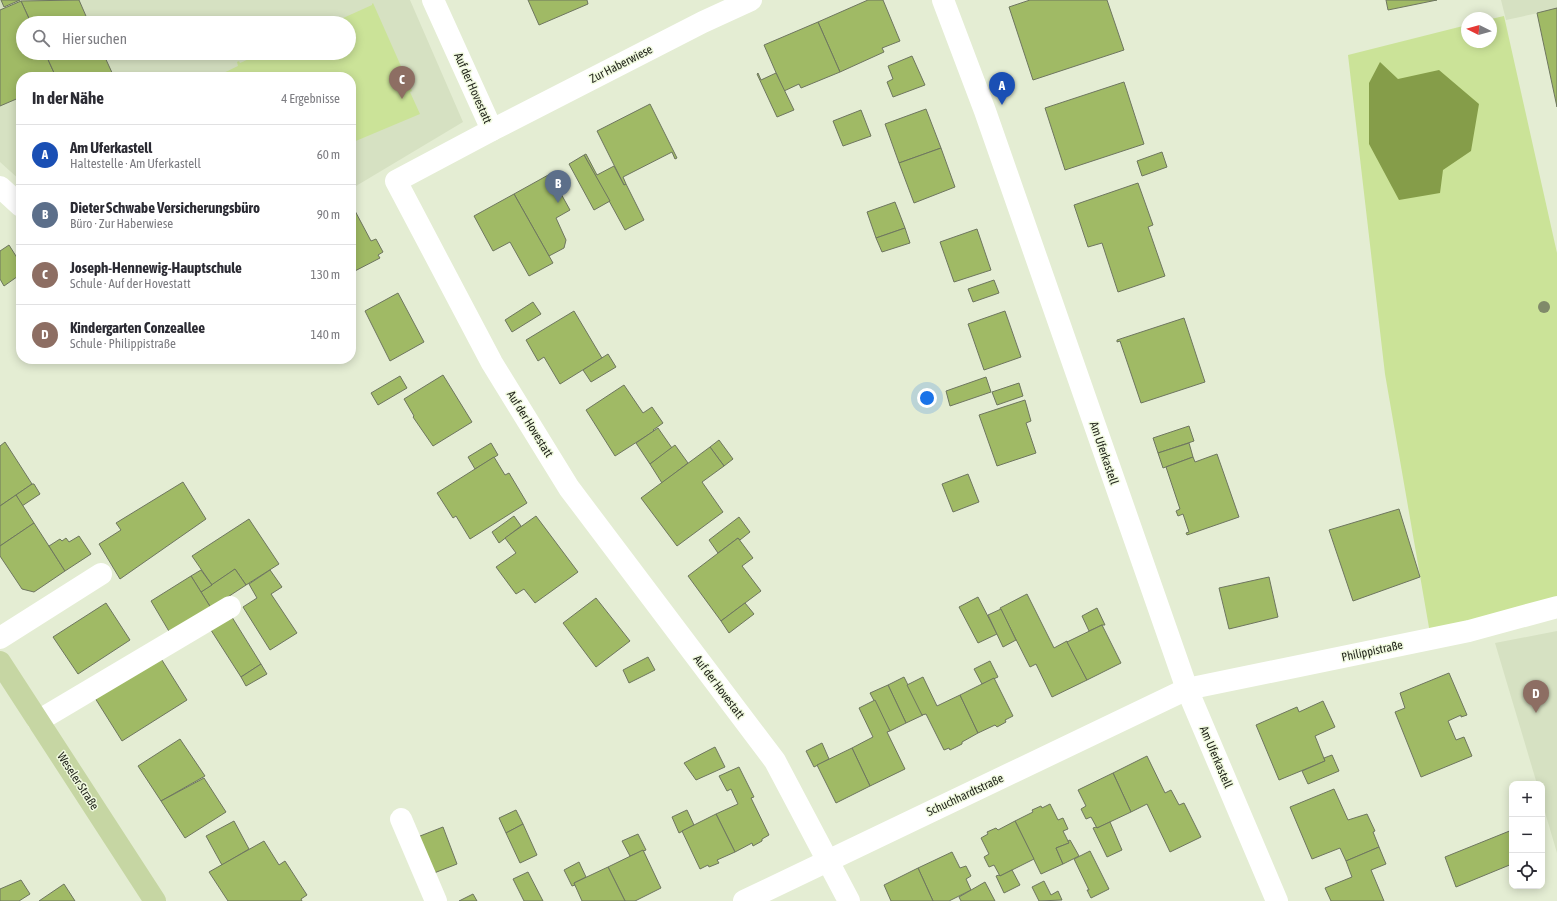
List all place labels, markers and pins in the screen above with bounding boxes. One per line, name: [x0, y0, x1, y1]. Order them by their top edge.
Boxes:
pin: C: [389, 66, 415, 99]
pin: A: [989, 72, 1015, 105]
pin: B: [545, 170, 571, 203]
pin: D: [1523, 680, 1549, 713]

